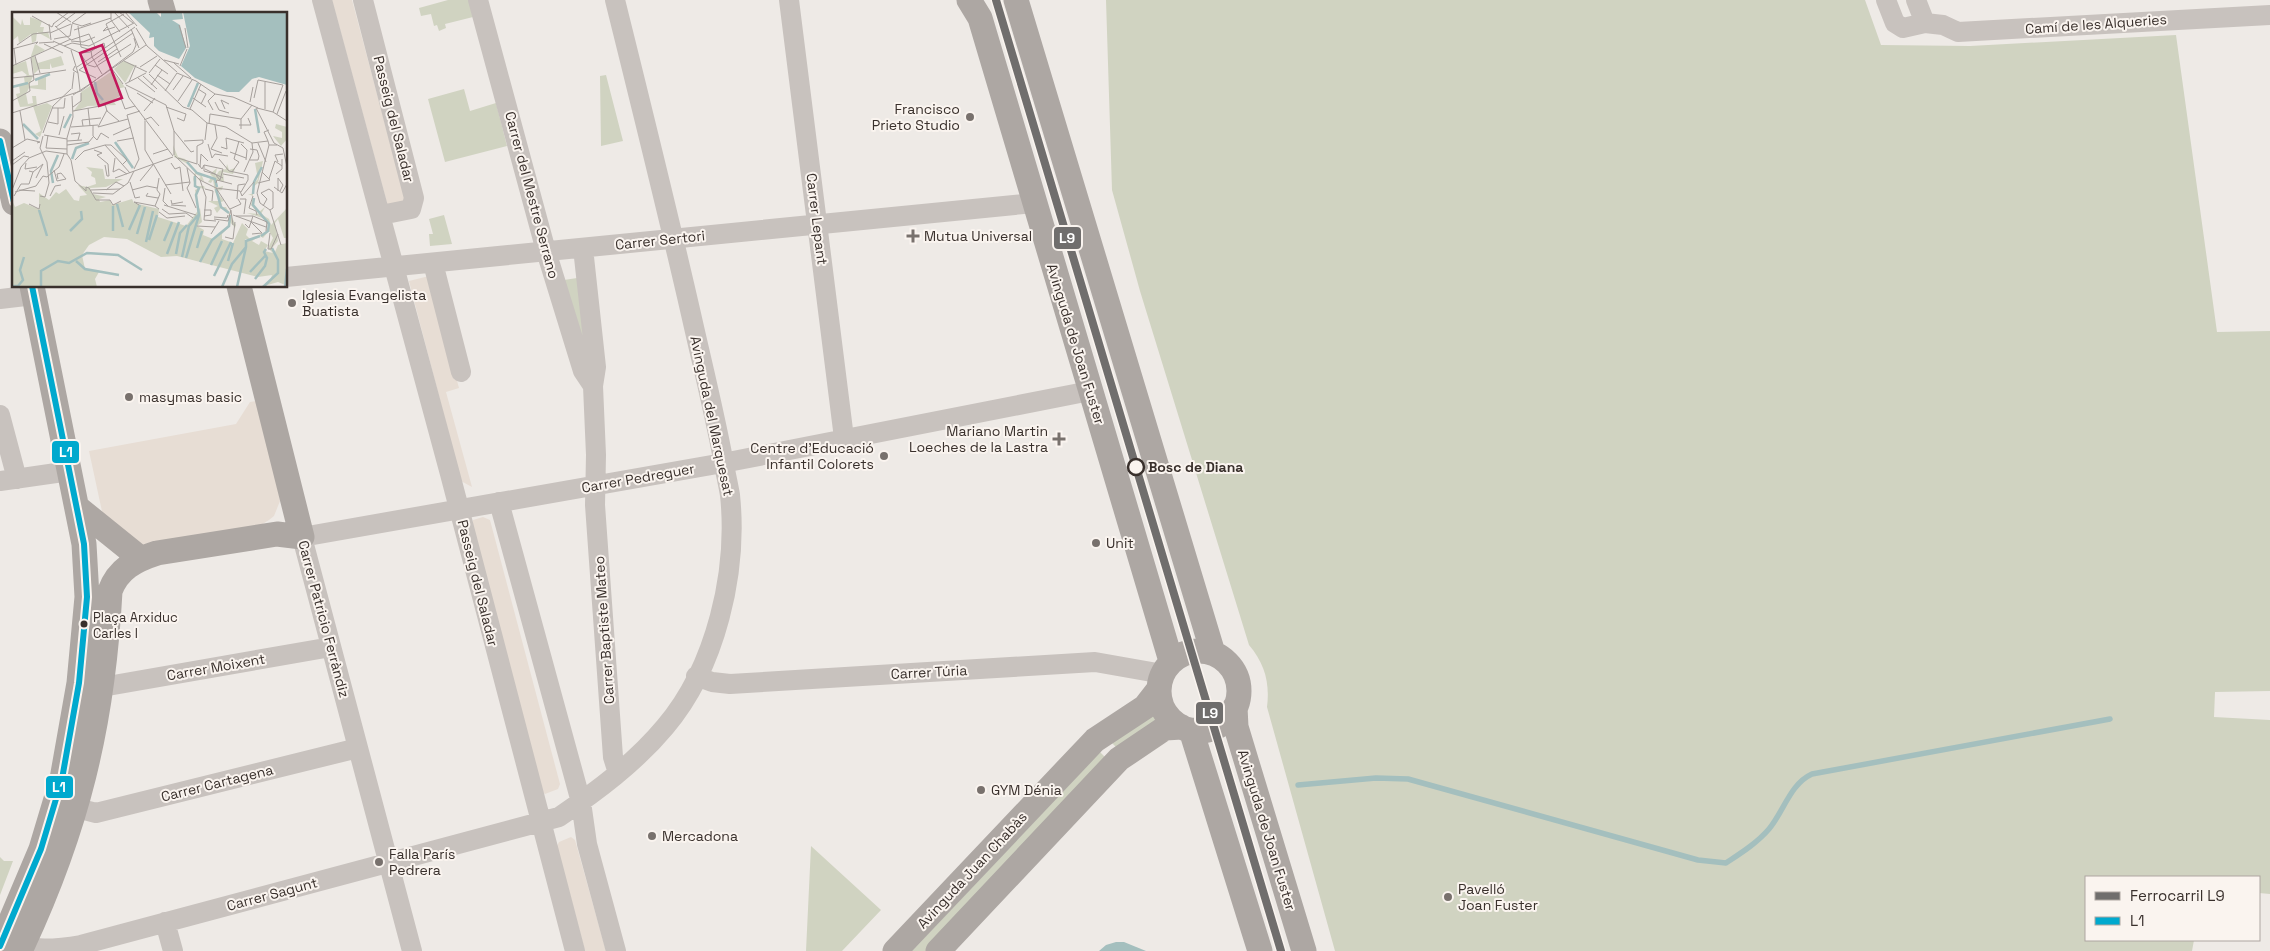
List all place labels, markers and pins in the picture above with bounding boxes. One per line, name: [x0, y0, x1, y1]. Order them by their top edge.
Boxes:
place label: Francisco Prieto Studio: [872, 100, 960, 134]
marker: Francisco Prieto Studio: [964, 111, 976, 123]
place label: Mutua Universal: [924, 227, 1032, 245]
marker: Mutua Universal: [906, 229, 920, 243]
place label: Iglesia Evangelista Buatista: [302, 286, 426, 320]
marker: Iglesia Evangelista Buatista: [286, 297, 298, 309]
place label: masymas basic: [139, 388, 242, 406]
marker: masymas basic: [123, 391, 135, 403]
place label: Mariano Martin Loeches de la Lastra: [909, 422, 1048, 456]
marker: Mariano Martin Loeches de la Lastra: [1052, 432, 1066, 446]
place label: Centre d'Educació Infantil Colorets: [750, 439, 874, 473]
marker: Centre d'Educació Infantil Colorets: [878, 450, 890, 462]
marker: Bosc de Diana: [1127, 458, 1145, 476]
place label: Bosc de Diana: [1148, 458, 1243, 476]
place label: Unit: [1106, 534, 1134, 552]
marker: Unit: [1090, 537, 1102, 549]
place label: Plaça Arxiduc Carles I: [93, 609, 178, 642]
marker: Plaça Arxiduc Carles I: [79, 619, 89, 629]
place label: GYM Dénia: [991, 781, 1062, 799]
marker: GYM Dénia: [975, 784, 987, 796]
place label: Mercadona: [662, 827, 738, 845]
marker: Mercadona: [646, 830, 658, 842]
place label: Falla París Pedrera: [389, 845, 455, 879]
marker: Falla París Pedrera: [373, 856, 385, 868]
place label: Pavelló Joan Fuster: [1458, 880, 1538, 914]
marker: Pavelló Joan Fuster: [1442, 891, 1454, 903]

